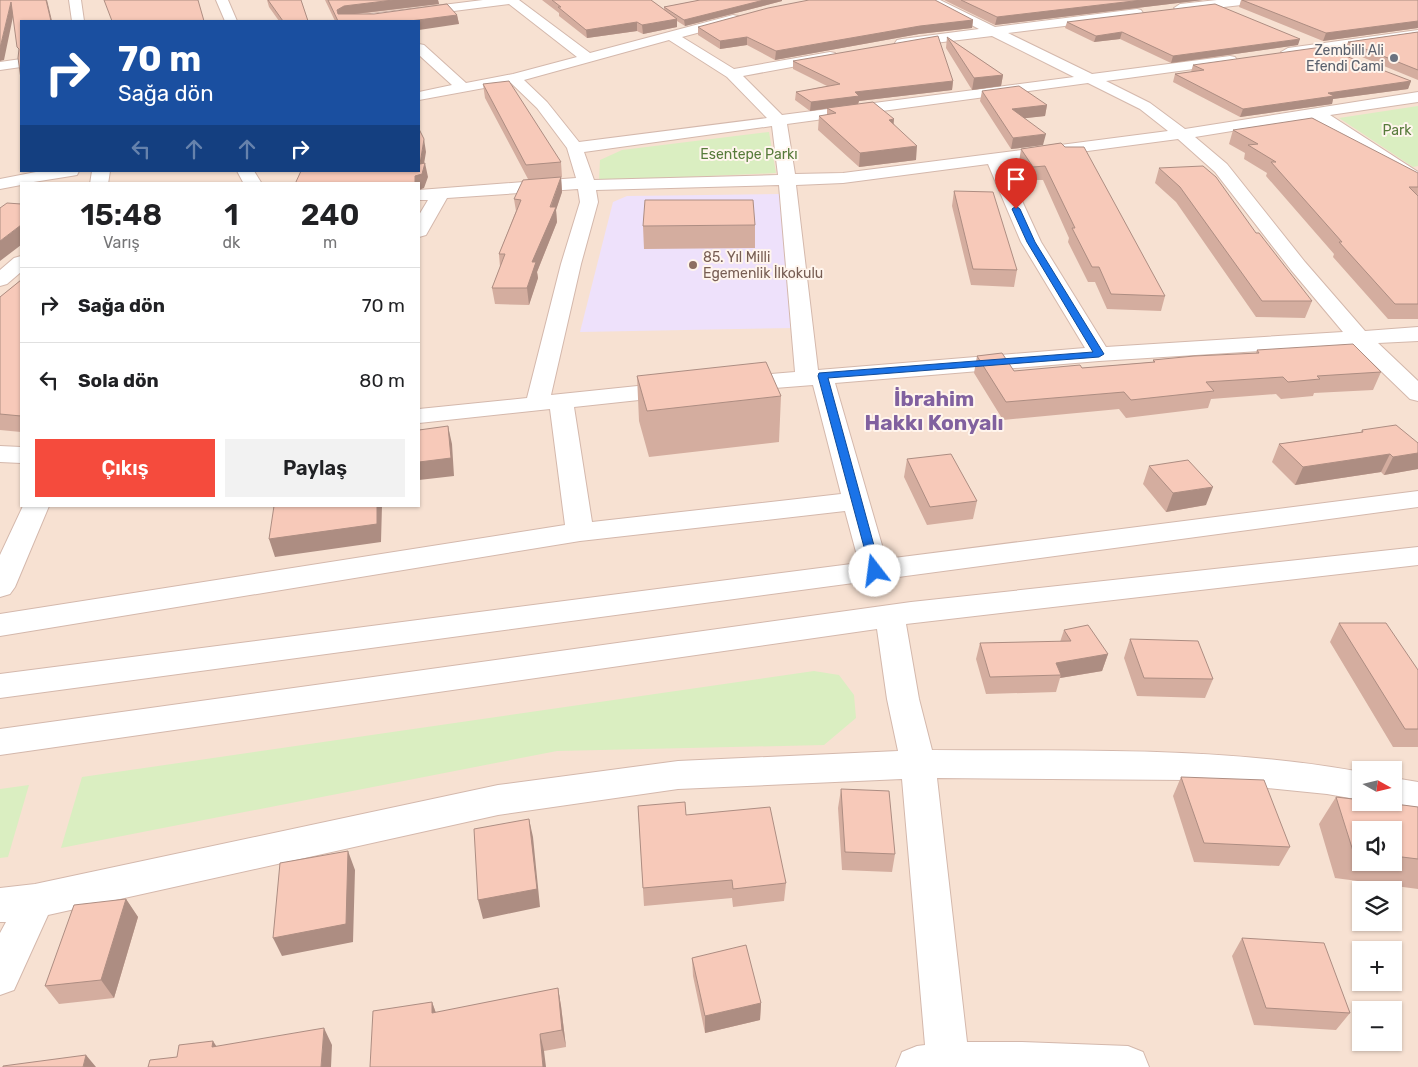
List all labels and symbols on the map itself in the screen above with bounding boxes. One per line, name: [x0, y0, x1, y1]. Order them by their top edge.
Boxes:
place label: Zembilli Ali Efendi Cami: [1306, 42, 1384, 75]
marker: Zembilli Ali Efendi Cami: [1388, 52, 1400, 64]
park label: Park: [1382, 122, 1412, 139]
park label: Esentepe Parkı: [700, 146, 798, 163]
pin: [995, 158, 1037, 209]
place label: 85. Yıl Milli Egemenlik İlkokulu: [703, 249, 823, 282]
marker: 85. Yıl Milli Egemenlik İlkokulu: [687, 259, 699, 271]
district label: İbrahim Hakkı Konyalı: [865, 386, 1003, 435]
position arrow: [848, 544, 900, 596]
north arrow: [1352, 761, 1402, 811]

